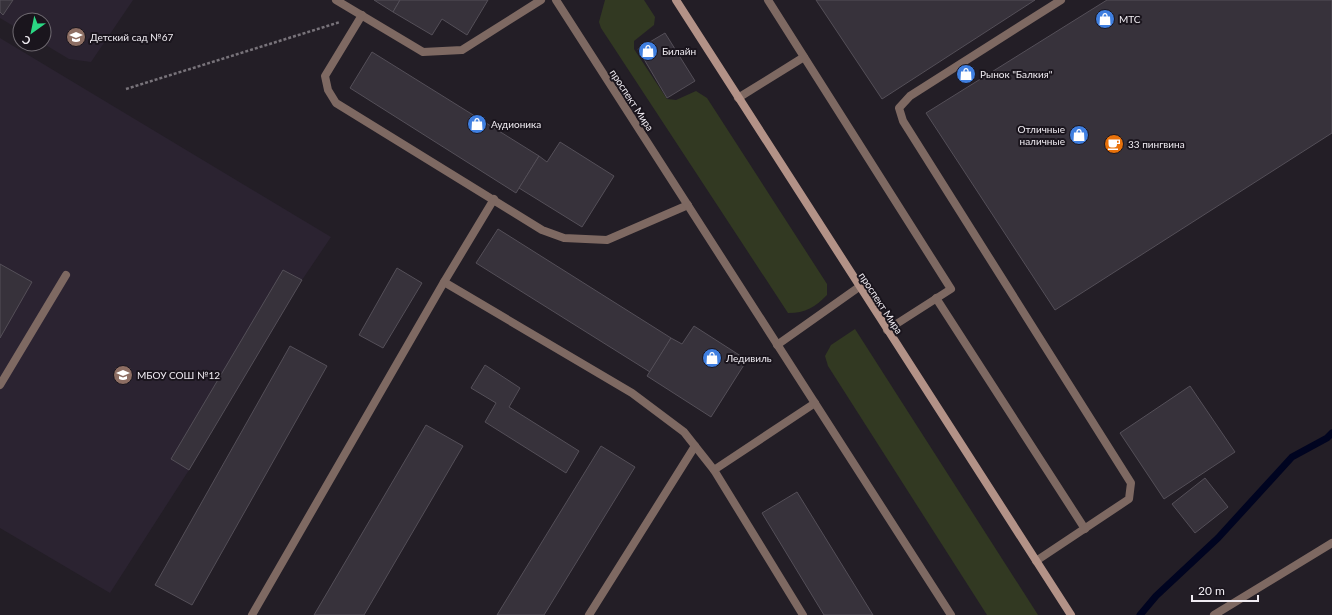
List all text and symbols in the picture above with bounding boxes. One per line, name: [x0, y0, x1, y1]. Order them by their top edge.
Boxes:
shop icon: МТС: [1094, 8, 1116, 30]
north arrow: [12, 12, 52, 52]
place label: МТС: [1119, 13, 1141, 25]
school or university icon: Детский сад №67: [65, 26, 87, 48]
place label: Детский сад №67: [90, 31, 173, 43]
text: С: [19, 33, 33, 48]
shop icon: Билайн: [637, 40, 659, 62]
place label: Билайн: [662, 45, 696, 57]
shop icon: Рынок "Балкия": [955, 63, 977, 85]
street label: проспект Мира: [608, 67, 656, 133]
place label: Рынок "Балкия": [980, 68, 1053, 80]
shop icon: Аудионика: [466, 113, 488, 135]
place label: Аудионика: [491, 118, 541, 130]
place label: Отличные наличные: [1018, 123, 1065, 147]
shop icon: Отличные наличные: [1068, 124, 1090, 146]
cafe icon: 33 пингвина: [1103, 133, 1125, 155]
place label: 33 пингвина: [1128, 138, 1185, 150]
street label: проспект Мира: [857, 270, 905, 336]
shop icon: Ледивиль: [701, 347, 723, 369]
place label: Ледивиль: [725, 352, 772, 364]
school or university icon: МБОУ СОШ №12: [112, 364, 134, 386]
place label: МБОУ СОШ №12: [137, 369, 220, 381]
scale bar: [1192, 577, 1258, 603]
text: 20 m: [1198, 583, 1225, 598]

